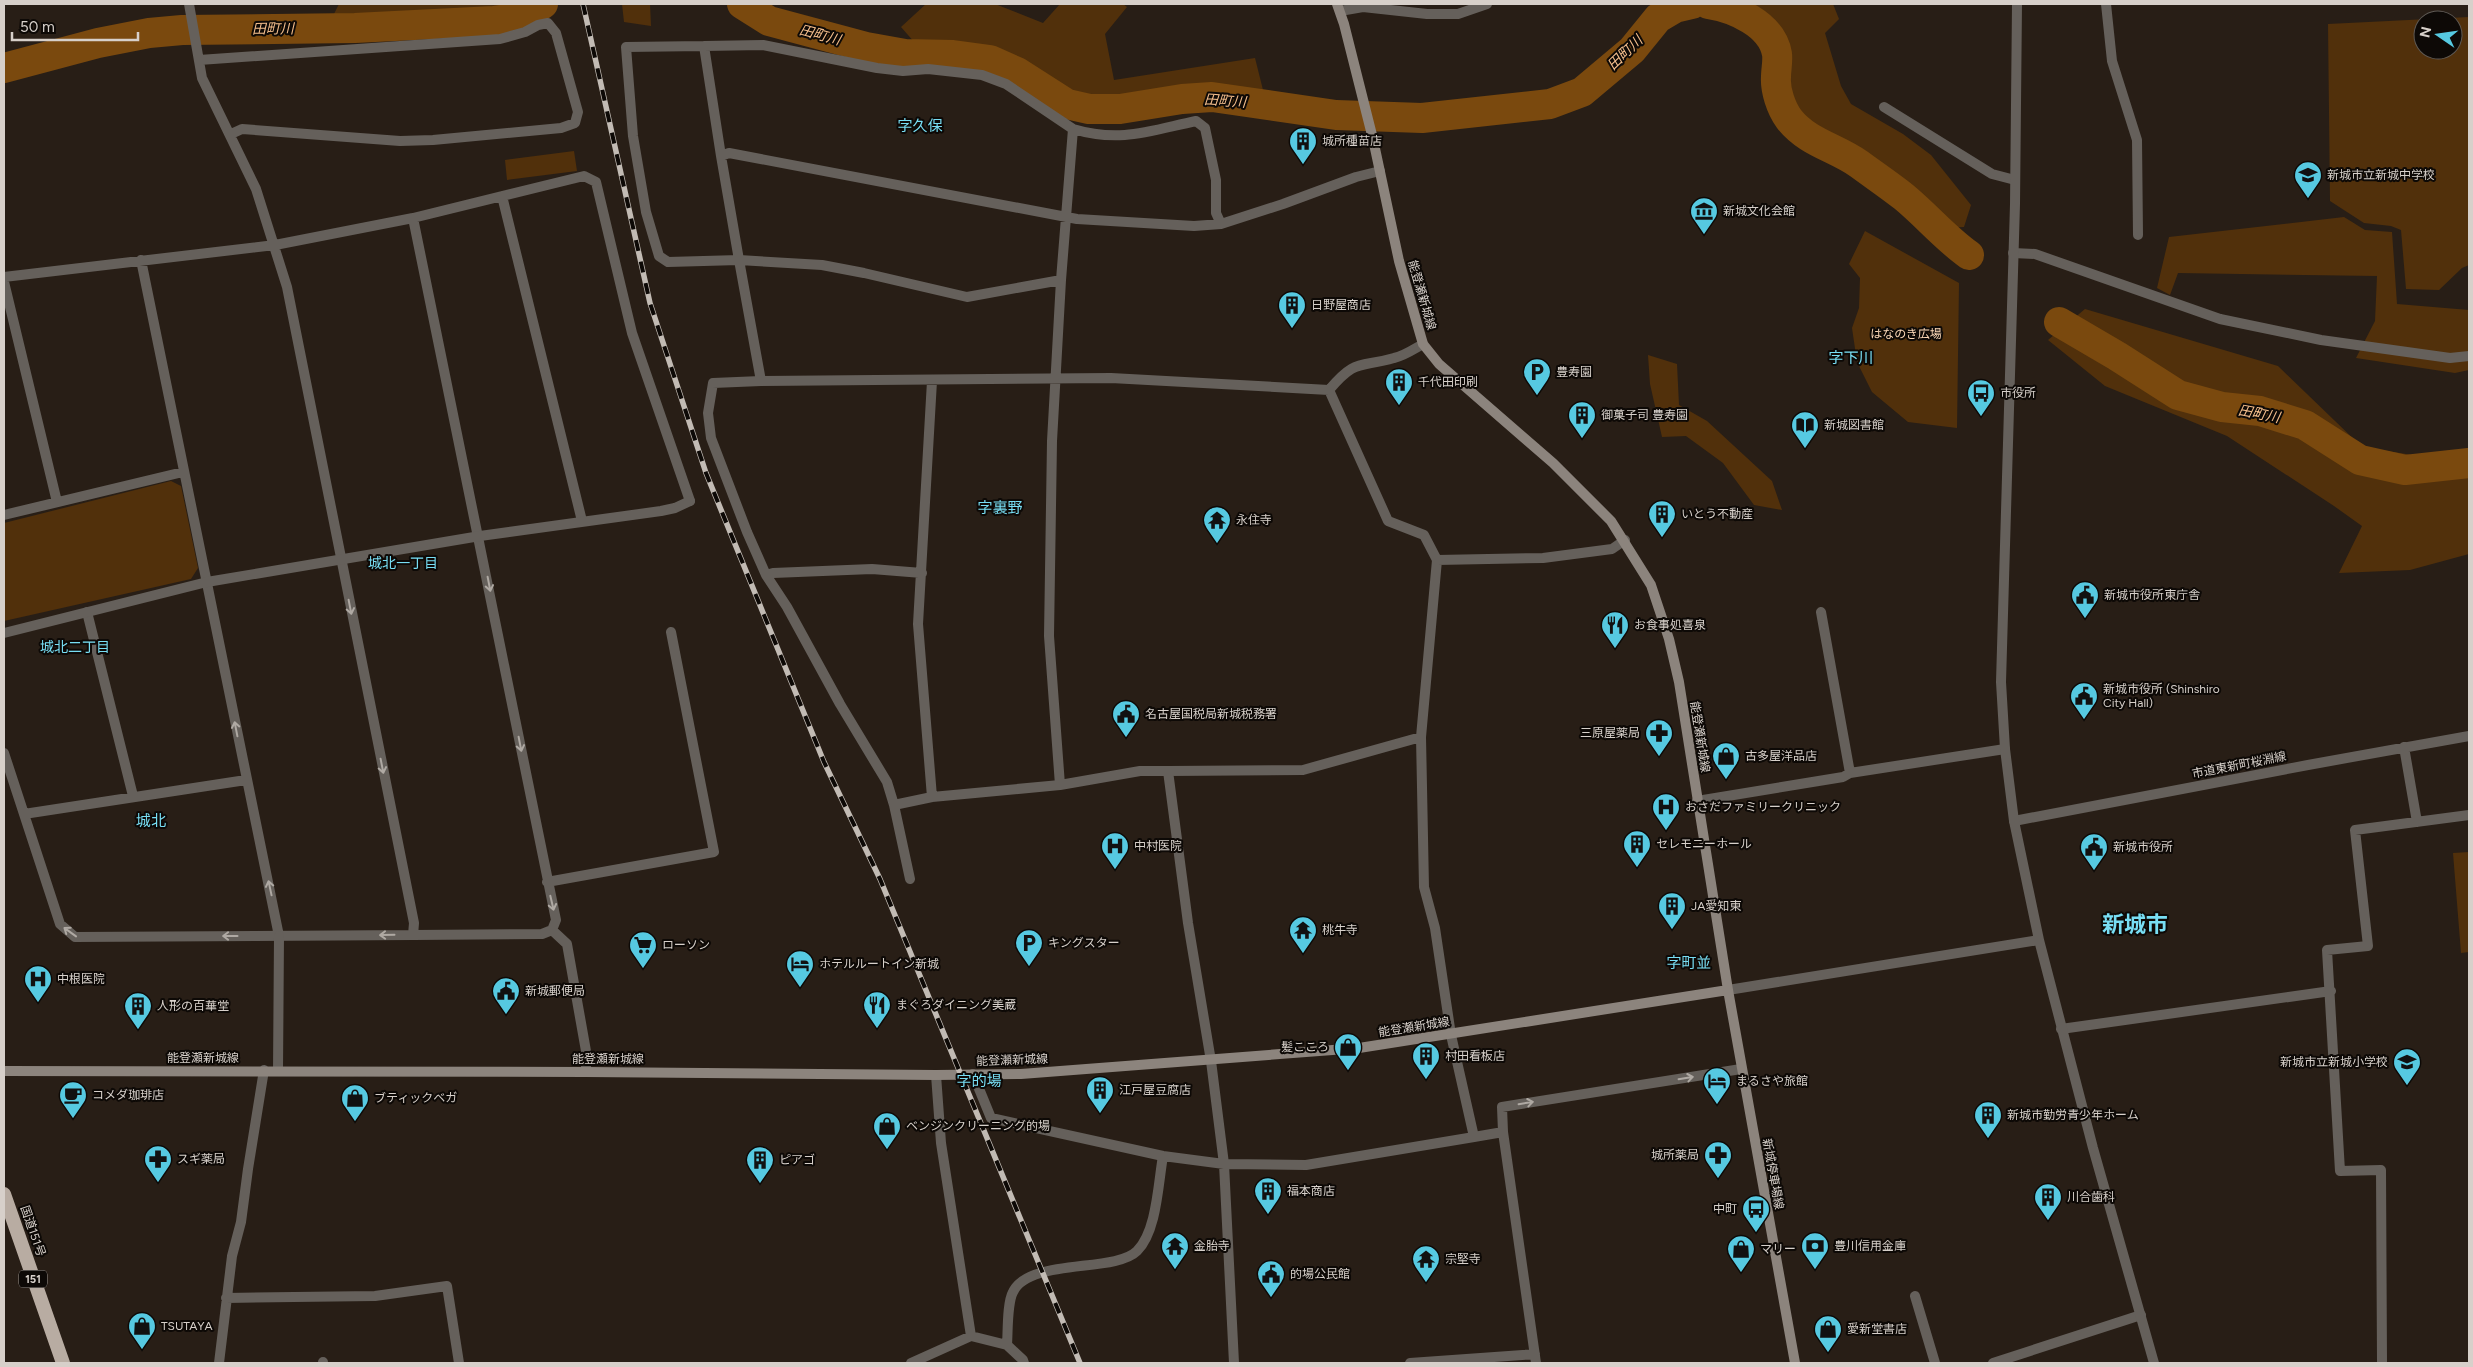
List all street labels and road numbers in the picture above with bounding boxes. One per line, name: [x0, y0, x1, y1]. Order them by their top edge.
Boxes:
street label: 能登瀬新城線: [1405, 258, 1439, 332]
street label: 能登瀬新城線: [1687, 700, 1713, 774]
street label: 市道東新町桜淵線: [2191, 749, 2287, 781]
street label: 能登瀬新城線: [1377, 1014, 1451, 1040]
street label: 能登瀬新城線: [167, 1051, 239, 1065]
street label: 能登瀬新城線: [572, 1052, 644, 1066]
street label: 能登瀬新城線: [976, 1052, 1048, 1068]
street label: 新城停車場線: [1760, 1137, 1786, 1211]
street label: 国道151号: [18, 1204, 48, 1258]
road number: 151: [19, 1270, 47, 1288]

